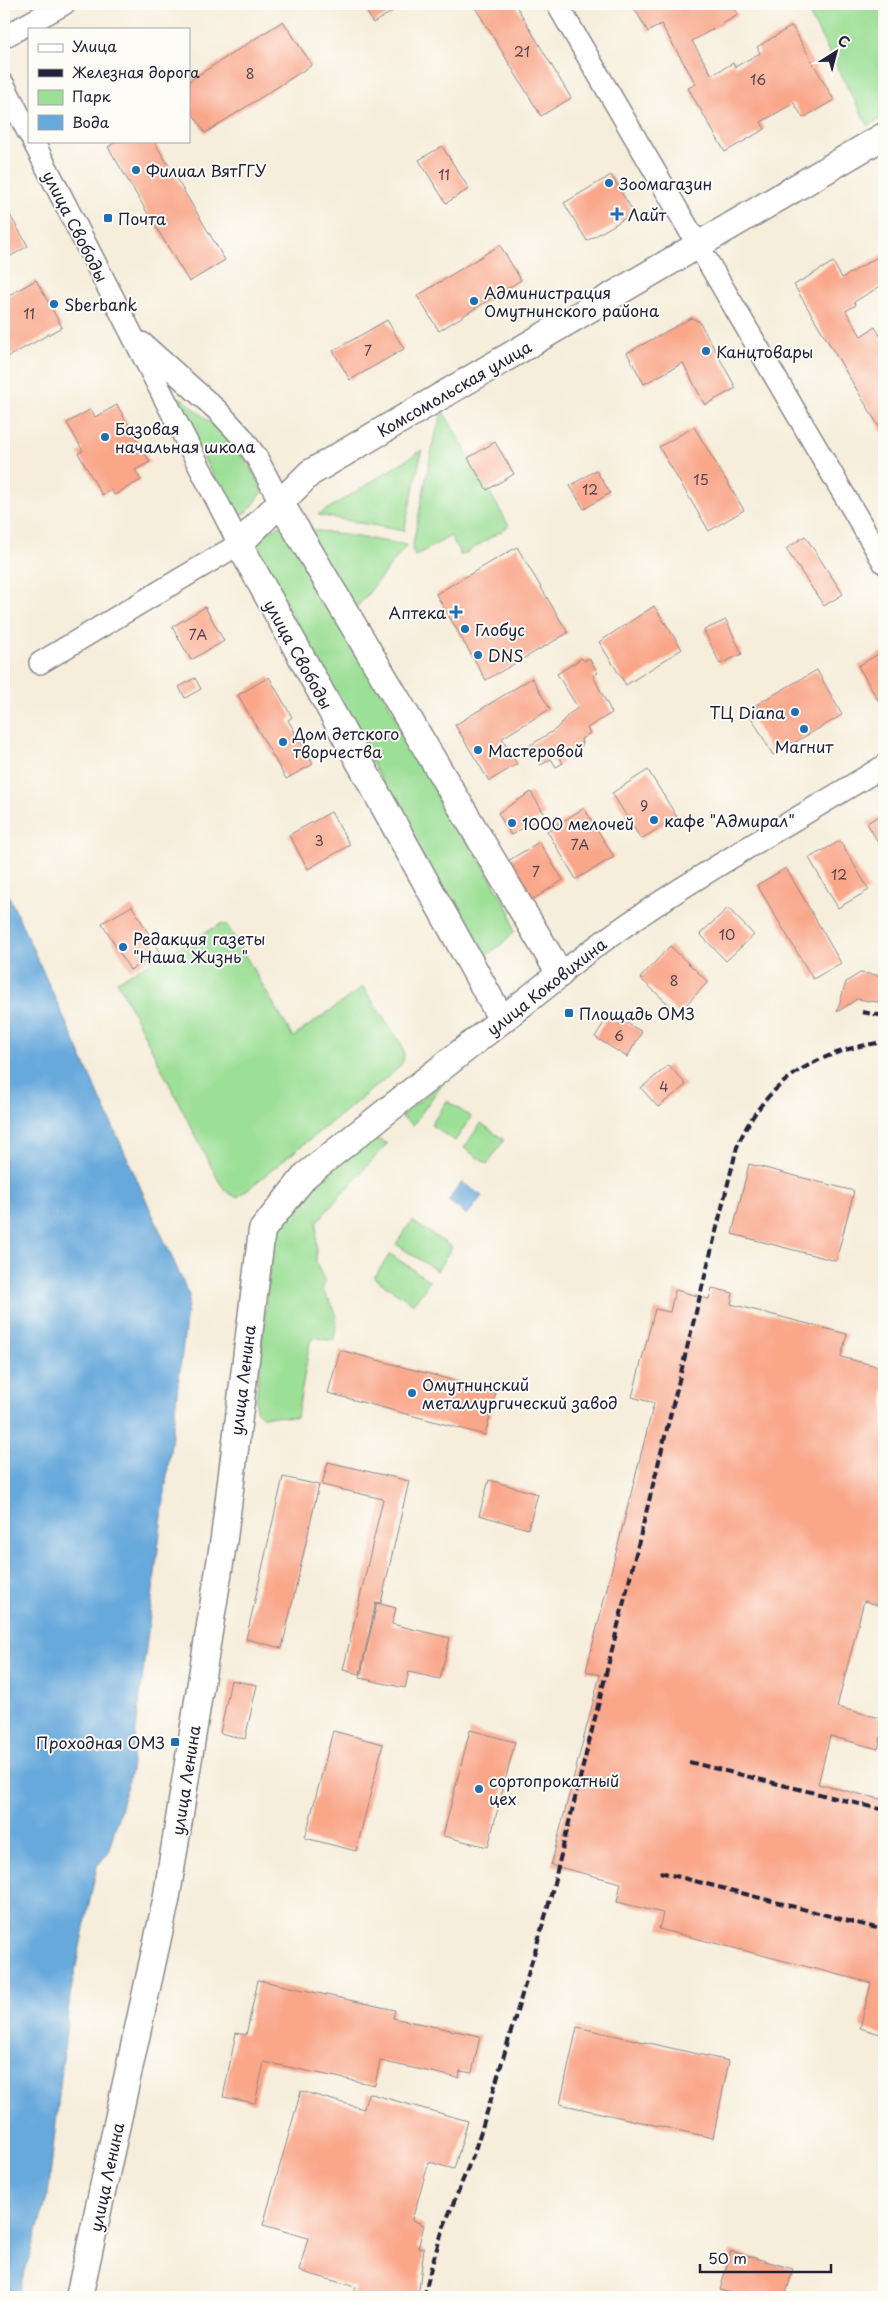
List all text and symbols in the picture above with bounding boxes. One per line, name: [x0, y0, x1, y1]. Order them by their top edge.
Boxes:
legend: [28, 28, 190, 142]
north arrow: [810, 28, 860, 78]
text: С: [834, 29, 854, 53]
text: Улица: [72, 34, 117, 57]
house number: 21: [514, 41, 530, 62]
text: Железная дорога: [72, 60, 200, 83]
house number: 8: [246, 63, 254, 84]
house number: 16: [750, 69, 766, 90]
text: Парк: [72, 84, 111, 107]
text: Вода: [72, 110, 110, 133]
place label: Филиал ВятГГУ: [146, 158, 267, 182]
marker: Филиал ВятГГУ: [130, 164, 142, 176]
house number: 11: [438, 164, 450, 185]
street label: улица Свободы: [38, 166, 114, 286]
place label: Зоомагазин: [618, 171, 712, 195]
marker: Зоомагазин: [603, 177, 615, 189]
place label: Лайт: [628, 202, 667, 226]
place label: Почта: [118, 206, 166, 230]
marker: Лайт: [610, 207, 624, 221]
marker: Почта: [102, 212, 114, 224]
place label: Администрация Омутнинского района: [484, 280, 659, 322]
place label: Sberbank: [64, 292, 138, 316]
marker: Администрация Омутнинского района: [468, 295, 480, 307]
marker: Sberbank: [48, 298, 60, 310]
house number: 11: [23, 303, 35, 324]
street label: Комсомольская улица: [372, 334, 536, 442]
place label: Канцтовары: [716, 339, 813, 363]
house number: 7: [364, 340, 372, 361]
marker: Канцтовары: [700, 345, 712, 357]
place label: Базовая начальная школа: [115, 416, 255, 458]
marker: Базовая начальная школа: [99, 431, 111, 443]
house number: 15: [693, 469, 709, 490]
house number: 12: [582, 479, 598, 500]
street label: улица Свободы: [259, 595, 339, 713]
place label: Аптека: [389, 600, 446, 624]
marker: Аптека: [450, 606, 462, 618]
place label: Глобус: [475, 617, 525, 641]
marker: Глобус: [459, 623, 471, 635]
house number: 7А: [189, 624, 208, 645]
place label: DNS: [488, 643, 523, 667]
marker: DNS: [472, 649, 484, 661]
place label: ТЦ Diana: [710, 700, 785, 724]
marker: ТЦ Diana: [789, 706, 801, 718]
place label: Дом детского творчества: [292, 721, 399, 763]
marker: Магнит: [798, 723, 810, 735]
place label: Магнит: [775, 734, 834, 758]
marker: Дом детского творчества: [277, 736, 289, 748]
place label: Мастеровой: [488, 738, 584, 762]
marker: Мастеровой: [472, 744, 484, 756]
house number: 9: [640, 795, 648, 816]
place label: кафе "Адмирал": [664, 808, 795, 832]
place label: 1000 мелочей: [522, 811, 634, 835]
marker: кафе "Адмирал": [648, 814, 660, 826]
marker: 1000 мелочей: [506, 817, 518, 829]
house number: 3: [314, 830, 324, 851]
house number: 7А: [571, 834, 590, 855]
house number: 7: [532, 861, 540, 882]
house number: 12: [831, 864, 847, 885]
house number: 10: [719, 924, 735, 945]
place label: Редакция газеты "Наша Жизнь": [133, 926, 265, 968]
street label: улица Коковихина: [481, 932, 611, 1040]
marker: Редакция газеты "Наша Жизнь": [117, 941, 129, 953]
house number: 8: [670, 970, 678, 991]
place label: Площадь ОМЗ: [579, 1001, 695, 1025]
marker: Площадь ОМЗ: [563, 1007, 575, 1019]
house number: 6: [614, 1025, 624, 1046]
house number: 4: [659, 1076, 669, 1097]
street label: улица Ленина: [223, 1323, 261, 1437]
place label: Омутнинский металлургический завод: [422, 1372, 618, 1414]
marker: Омутнинский металлургический завод: [406, 1387, 418, 1399]
street label: улица Ленина: [164, 1723, 206, 1837]
place label: Проходная ОМЗ: [36, 1730, 165, 1754]
marker: Проходная ОМЗ: [169, 1736, 181, 1748]
place label: сортопрокатный цех: [489, 1768, 619, 1810]
marker: сортопрокатный цех: [473, 1783, 485, 1795]
street label: улица Ленина: [83, 2120, 129, 2234]
scale bar: [700, 2241, 832, 2273]
text: 50 m: [708, 2246, 747, 2269]

